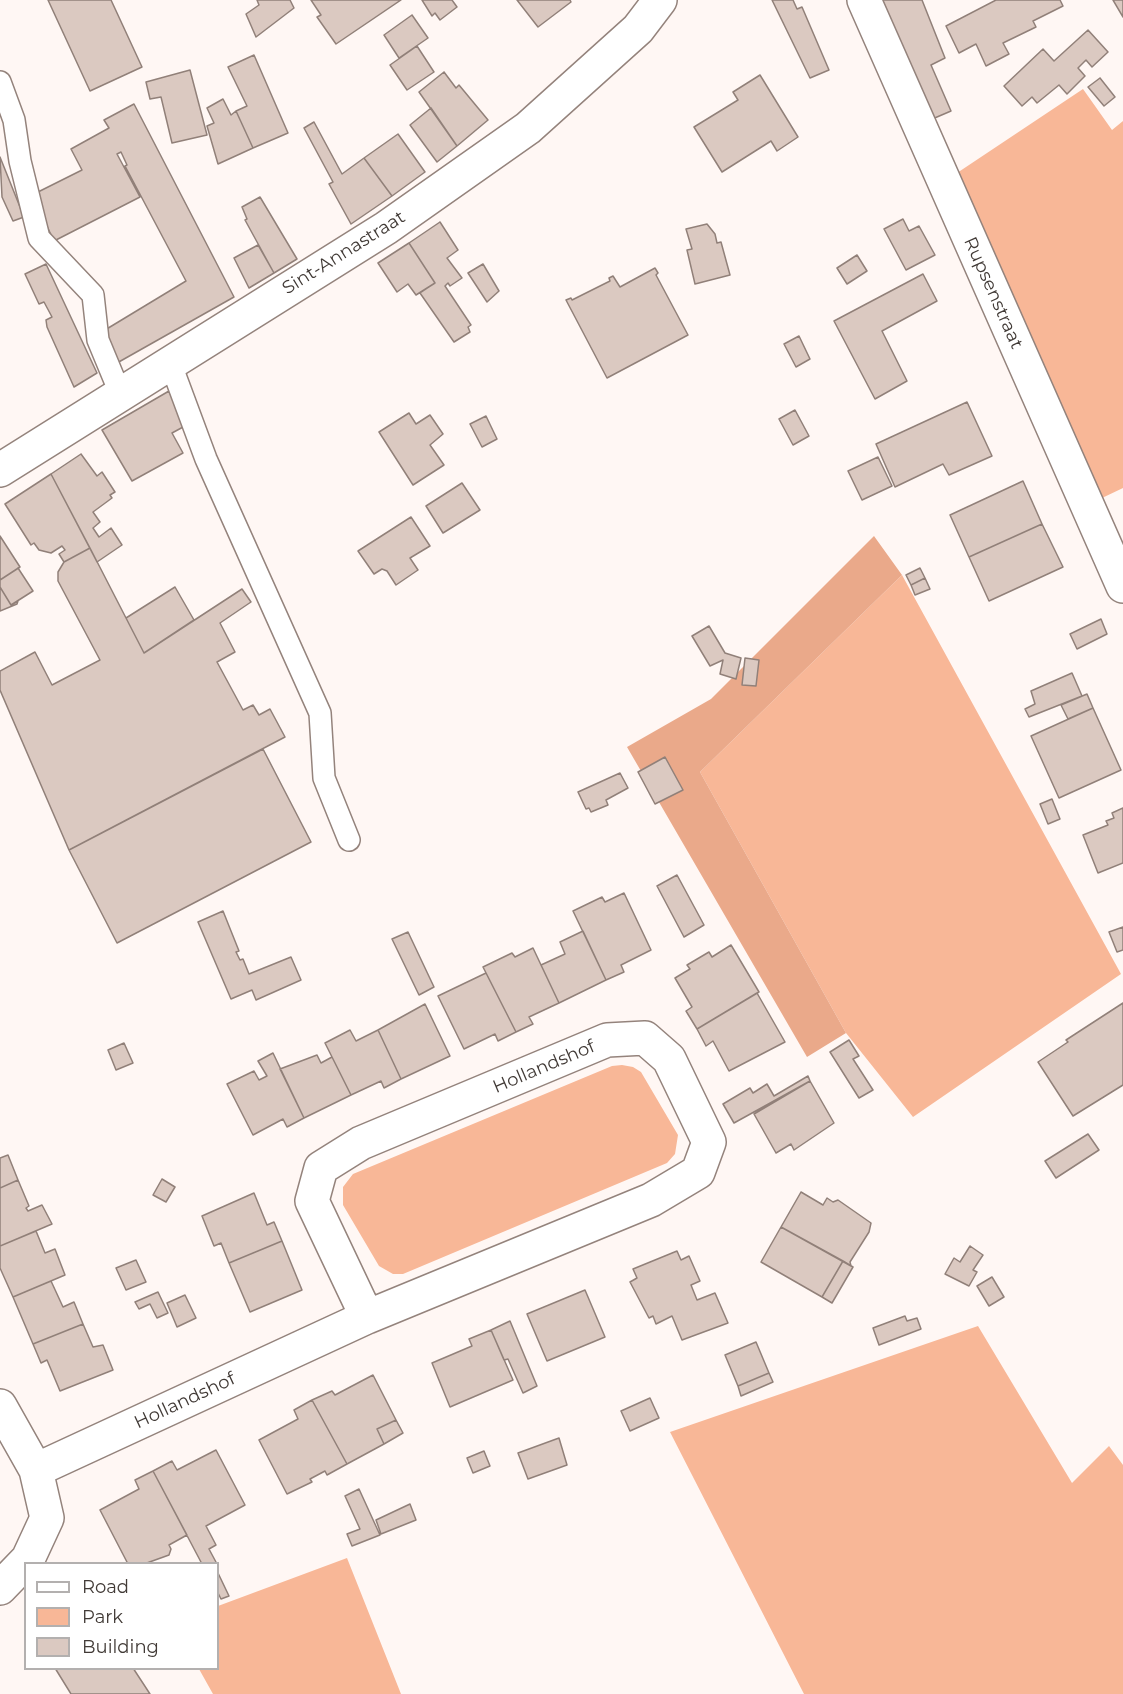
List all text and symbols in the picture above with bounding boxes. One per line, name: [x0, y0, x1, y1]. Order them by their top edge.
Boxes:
street label: Sint-Annastraat: [279, 207, 409, 299]
street label: Rupsenstraat: [959, 234, 1027, 352]
street label: Hollandshof: [490, 1036, 598, 1098]
street label: Hollandshof: [131, 1368, 239, 1434]
legend: [24, 1562, 219, 1670]
text: Road: [82, 1576, 129, 1598]
text: Park: [82, 1606, 123, 1628]
text: Building: [82, 1636, 159, 1658]

